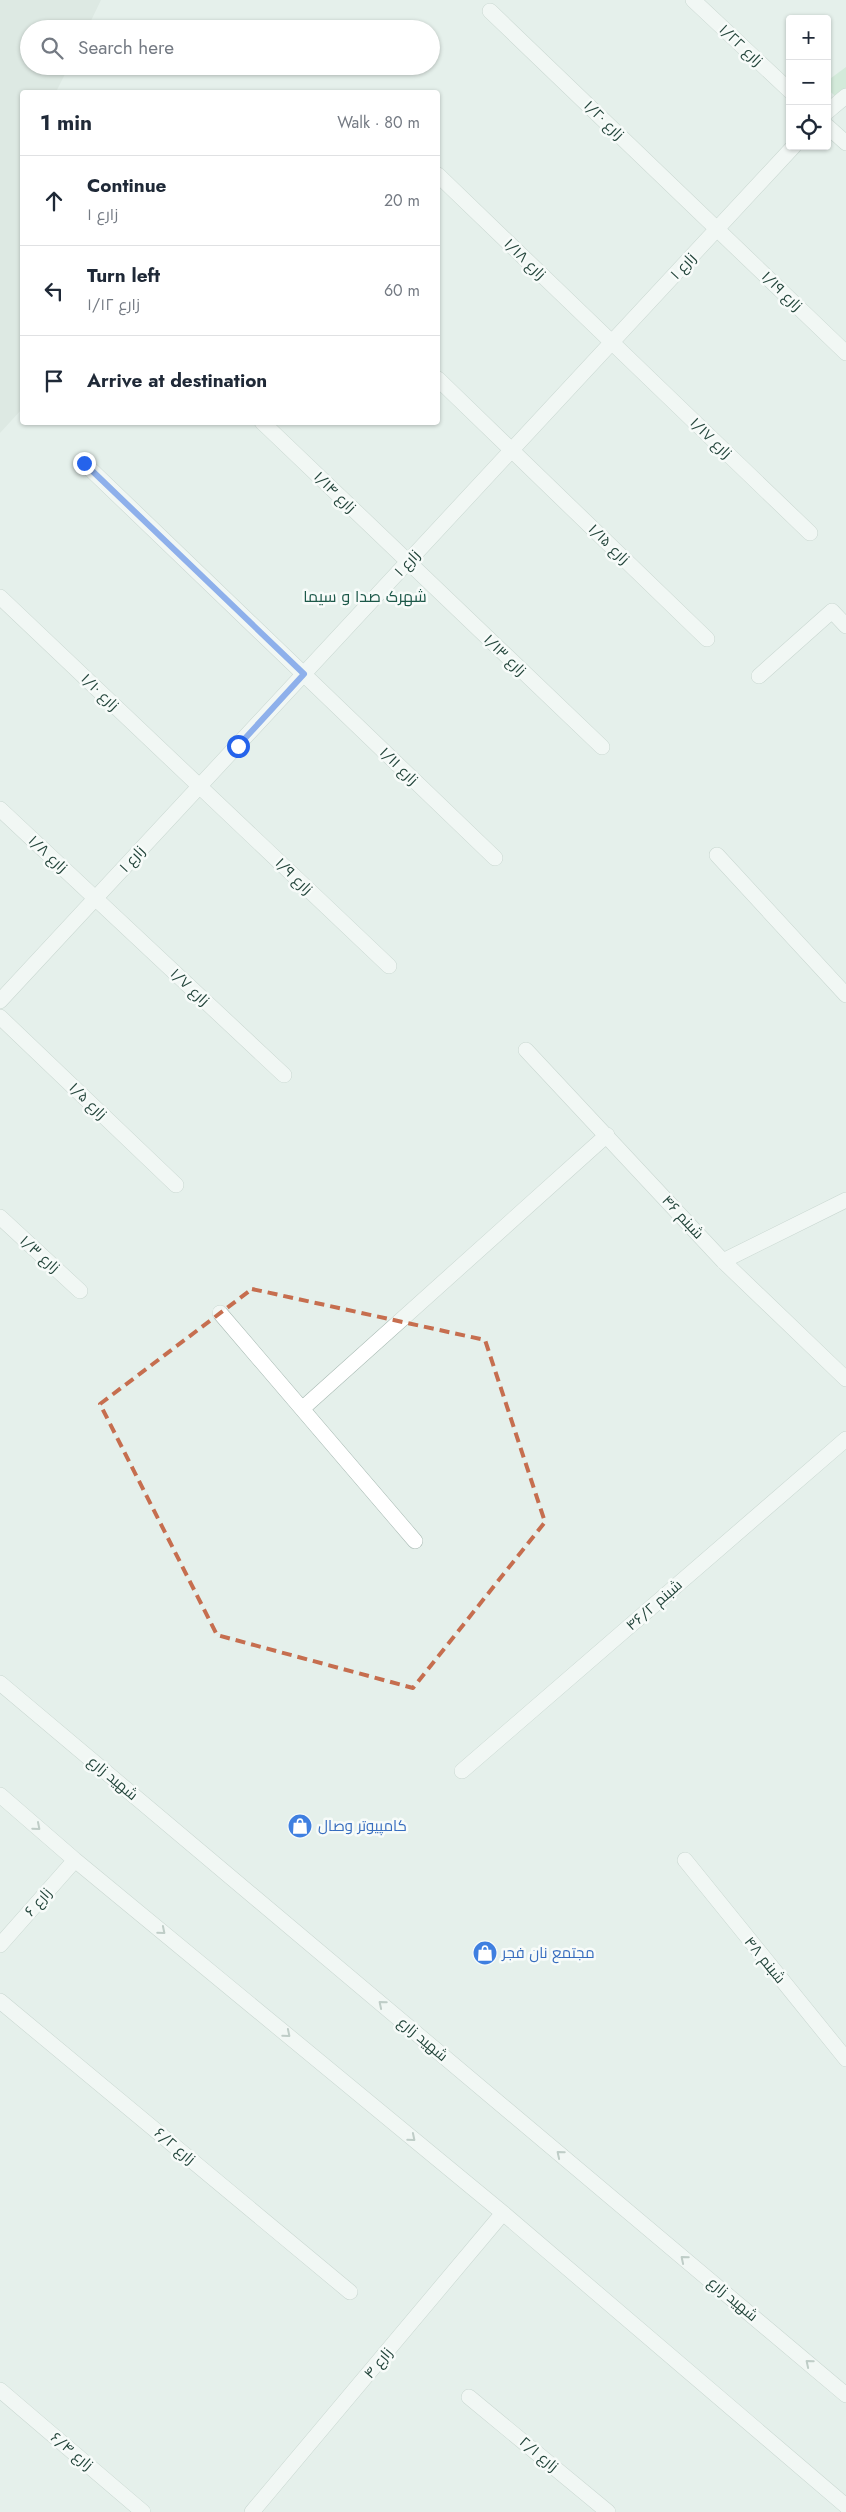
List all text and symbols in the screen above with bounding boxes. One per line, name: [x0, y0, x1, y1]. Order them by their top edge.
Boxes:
map controls: [786, 15, 831, 150]
button: +: [786, 15, 831, 60]
street label: ۱/۲۲ زارع: [714, 19, 768, 71]
search box: [20, 20, 440, 75]
icon: search: [38, 34, 66, 62]
text: Search here: [78, 34, 174, 61]
button: −: [786, 60, 831, 105]
street label: ۱/۲۰ زارع: [579, 95, 629, 145]
button: locate: [786, 105, 831, 150]
text: 1 min: [40, 108, 92, 138]
text: Walk · 80 m: [337, 111, 420, 134]
text: Continue: [87, 172, 166, 199]
icon: ahead: [40, 187, 68, 215]
text: 20 m: [384, 189, 420, 212]
text: ۱ زارع: [87, 203, 118, 226]
street label: ۱/۱۸ زارع: [499, 233, 551, 285]
street label: ۱ زارع: [665, 248, 701, 284]
text: Turn left: [87, 262, 160, 289]
street label: ۱/۱۹ زارع: [757, 266, 807, 316]
icon: left: [40, 277, 68, 305]
text: 60 m: [384, 279, 420, 302]
text: ۱/۱۲ زارع: [87, 293, 140, 316]
icon: arrive: [40, 367, 68, 395]
text: Arrive at destination: [87, 367, 267, 394]
street label: ۱/۱۷ زارع: [685, 412, 737, 464]
route end: [73, 452, 96, 475]
street label: ۱/۱۴ زارع: [309, 466, 361, 518]
street label: ۱/۱۵ زارع: [583, 519, 635, 569]
street label: ۱ زارع: [389, 545, 425, 581]
district label: شهرک صدا و سیما: [303, 585, 427, 608]
street label: ۱/۱۳ زارع: [479, 629, 531, 681]
street label: ۱/۱۰ زارع: [76, 668, 124, 716]
route start: [227, 735, 250, 758]
street label: ۱/۱۱ زارع: [375, 742, 423, 790]
street label: ۱/۸ زارع: [24, 830, 72, 878]
street label: ۱ زارع: [114, 841, 150, 877]
street label: ۱/۹ زارع: [270, 853, 318, 899]
street label: ۱/۷ زارع: [166, 963, 214, 1011]
street label: ۱/۵ زارع: [64, 1077, 112, 1125]
street label: ۴۶ شبنم: [657, 1190, 709, 1244]
street label: ۱/۳ زارع: [15, 1230, 65, 1278]
street label: ۴۶/۲ شبنم: [621, 1574, 687, 1636]
street label: شهید زارع: [83, 1750, 143, 1806]
shop icon: کامپیوتر وصال: [287, 1813, 313, 1839]
place label: کامپیوتر وصال: [318, 1815, 407, 1837]
one-way arrow: [31, 1821, 40, 1829]
street label: ۶ زارع: [19, 1883, 57, 1921]
one-way arrow: [156, 1925, 165, 1934]
street label: ۴۸ شبنم: [739, 1932, 791, 1988]
shop icon: مجتمع نان فجر: [472, 1940, 498, 1966]
place label: مجتمع نان فجر: [501, 1942, 595, 1964]
one-way arrow: [379, 2002, 388, 2010]
street label: شهید زارع: [393, 2011, 453, 2067]
one-way arrow: [281, 2029, 290, 2037]
street label: ۶/۲ زارع: [150, 2122, 200, 2170]
one-way arrow: [406, 2132, 415, 2140]
one-way arrow: [557, 2151, 566, 2160]
one-way arrow: [681, 2255, 690, 2264]
street label: شهید زارع: [703, 2271, 763, 2327]
street label: ۴ زارع: [358, 2343, 398, 2383]
one-way arrow: [805, 2360, 814, 2369]
street label: ۶/۴ زارع: [46, 2427, 98, 2475]
street label: ۲/۱ زارع: [515, 2431, 563, 2477]

